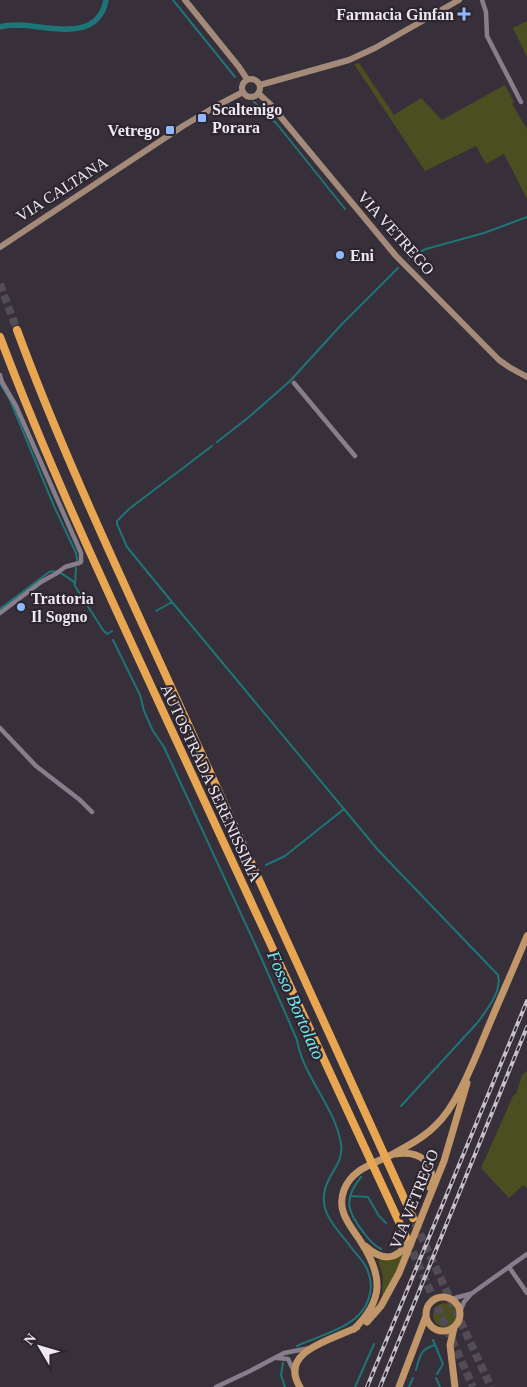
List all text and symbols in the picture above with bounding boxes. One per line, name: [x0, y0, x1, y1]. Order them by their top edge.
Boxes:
place label: Farmacia Ginfan: [336, 6, 454, 23]
marker: Farmacia Ginfan: [458, 8, 470, 20]
place label: Scaltenigo Porara: [212, 101, 282, 136]
marker: Scaltenigo Porara: [196, 112, 208, 124]
place label: Vetrego: [108, 122, 160, 140]
marker: Vetrego: [164, 124, 176, 136]
street label: VIA CALTANA: [13, 153, 111, 225]
street label: VIA VETREGO: [354, 188, 438, 278]
place label: Eni: [350, 247, 375, 264]
marker: Eni: [334, 249, 346, 261]
place label: Trattoria Il Sogno: [31, 590, 94, 626]
marker: Trattoria Il Sogno: [15, 601, 27, 613]
street label: AUTOSTRADA SERENISSIMA: [158, 681, 265, 885]
water label: Fosso Bortolato: [263, 947, 329, 1062]
street label: VIA VETREGO: [386, 1147, 442, 1251]
north arrow: [15, 1322, 65, 1372]
text: N: [21, 1331, 39, 1348]

